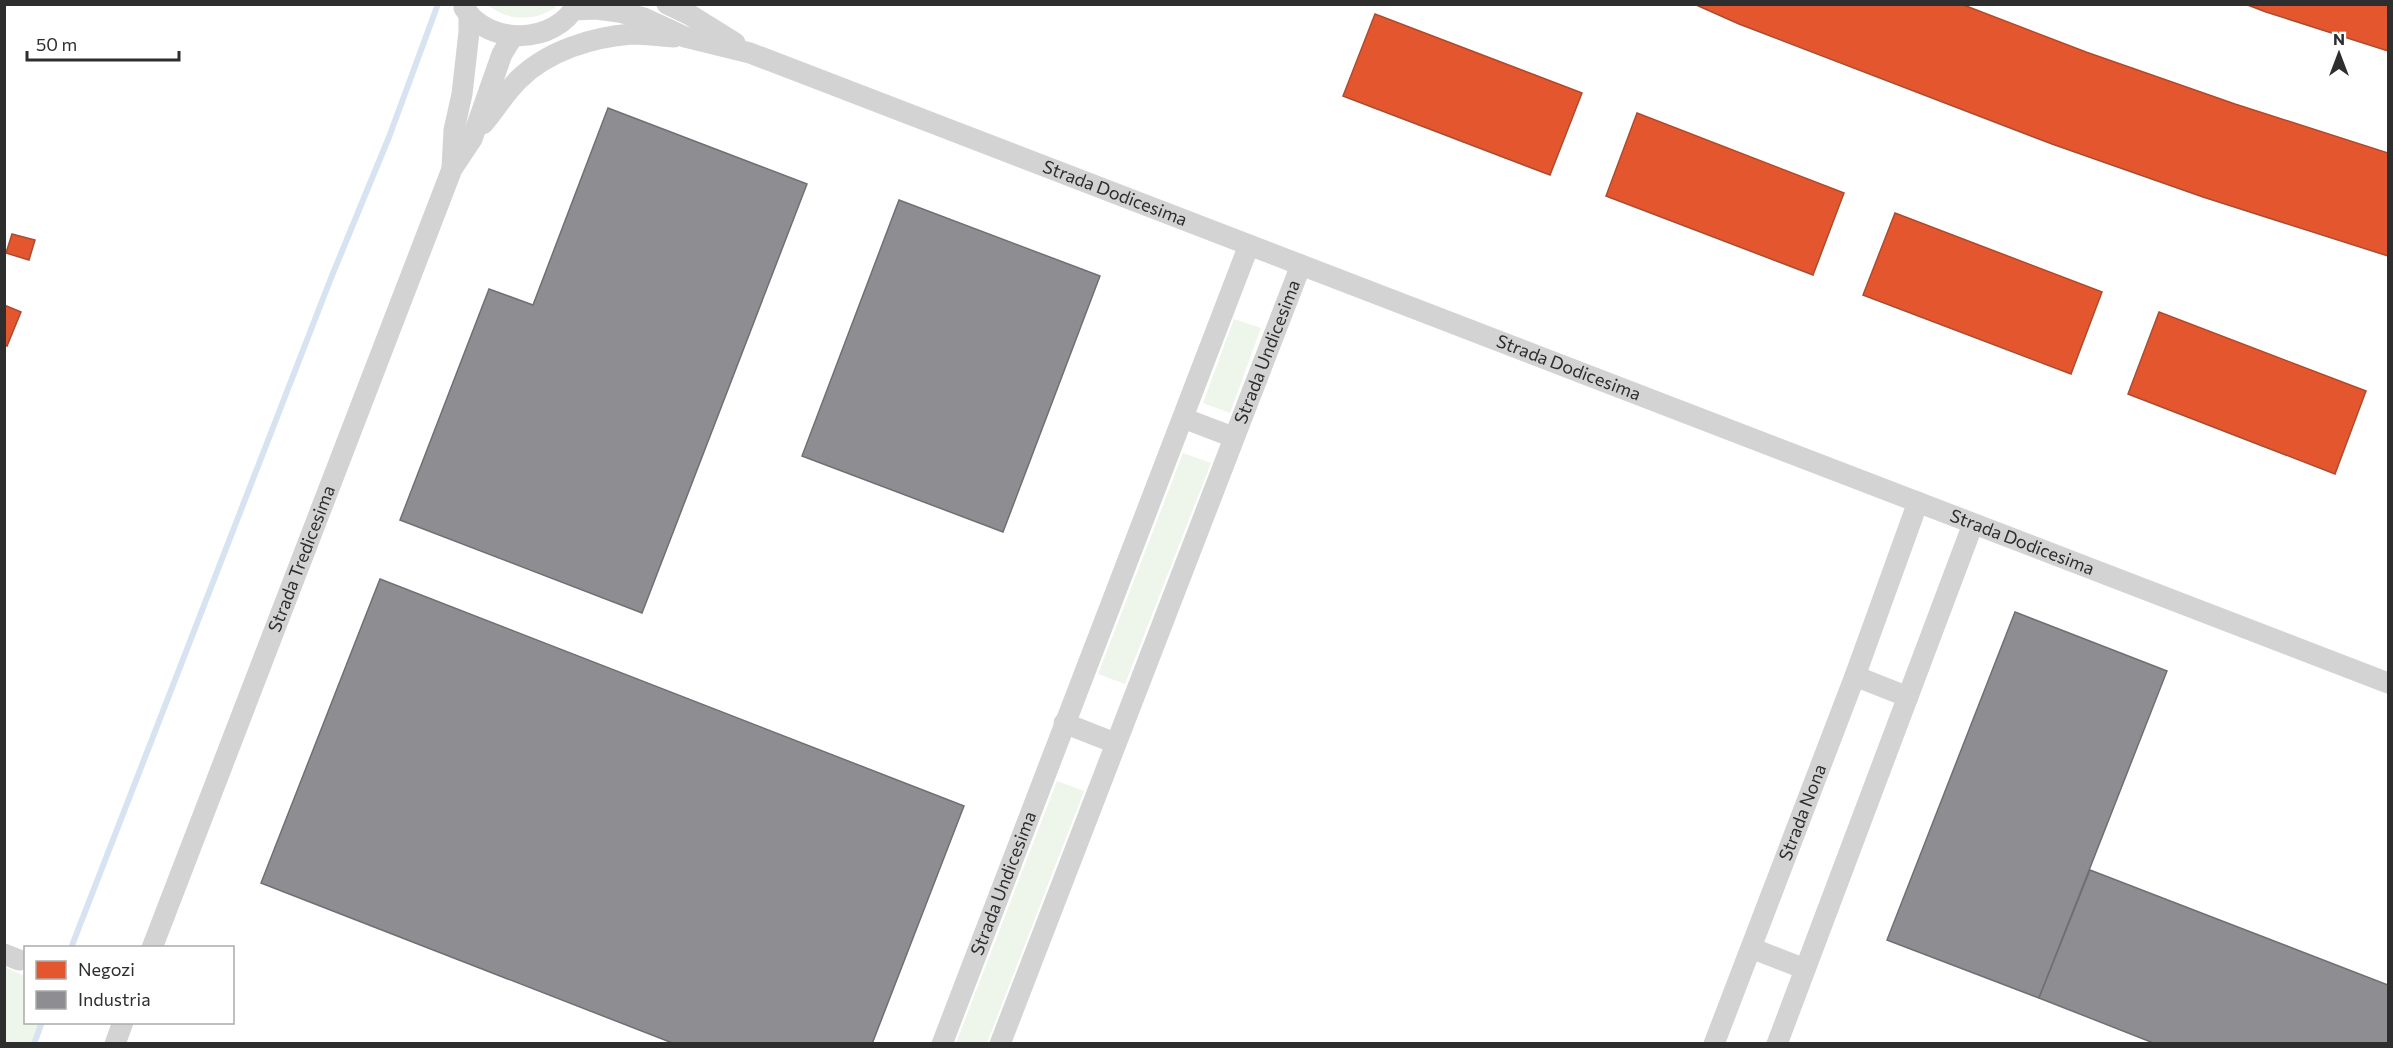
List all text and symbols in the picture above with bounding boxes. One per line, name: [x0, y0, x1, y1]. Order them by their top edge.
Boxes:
scale bar: [27, 24, 178, 62]
north arrow: [2309, 24, 2369, 84]
text: N: [2333, 29, 2345, 48]
text: 50 m: [36, 33, 77, 55]
street label: Strada Dodicesima: [1040, 155, 1191, 230]
street label: Strada Undicesima: [1229, 276, 1304, 427]
street label: Strada Dodicesima: [1494, 329, 1644, 405]
street label: Strada Tredicesima: [263, 482, 339, 635]
street label: Strada Dodicesima: [1947, 504, 2098, 579]
street label: Strada Nona: [1773, 761, 1830, 863]
street label: Strada Undicesima: [965, 808, 1040, 958]
legend: [24, 946, 234, 1024]
text: Negozi: [78, 958, 135, 980]
text: Industria: [78, 988, 151, 1010]

